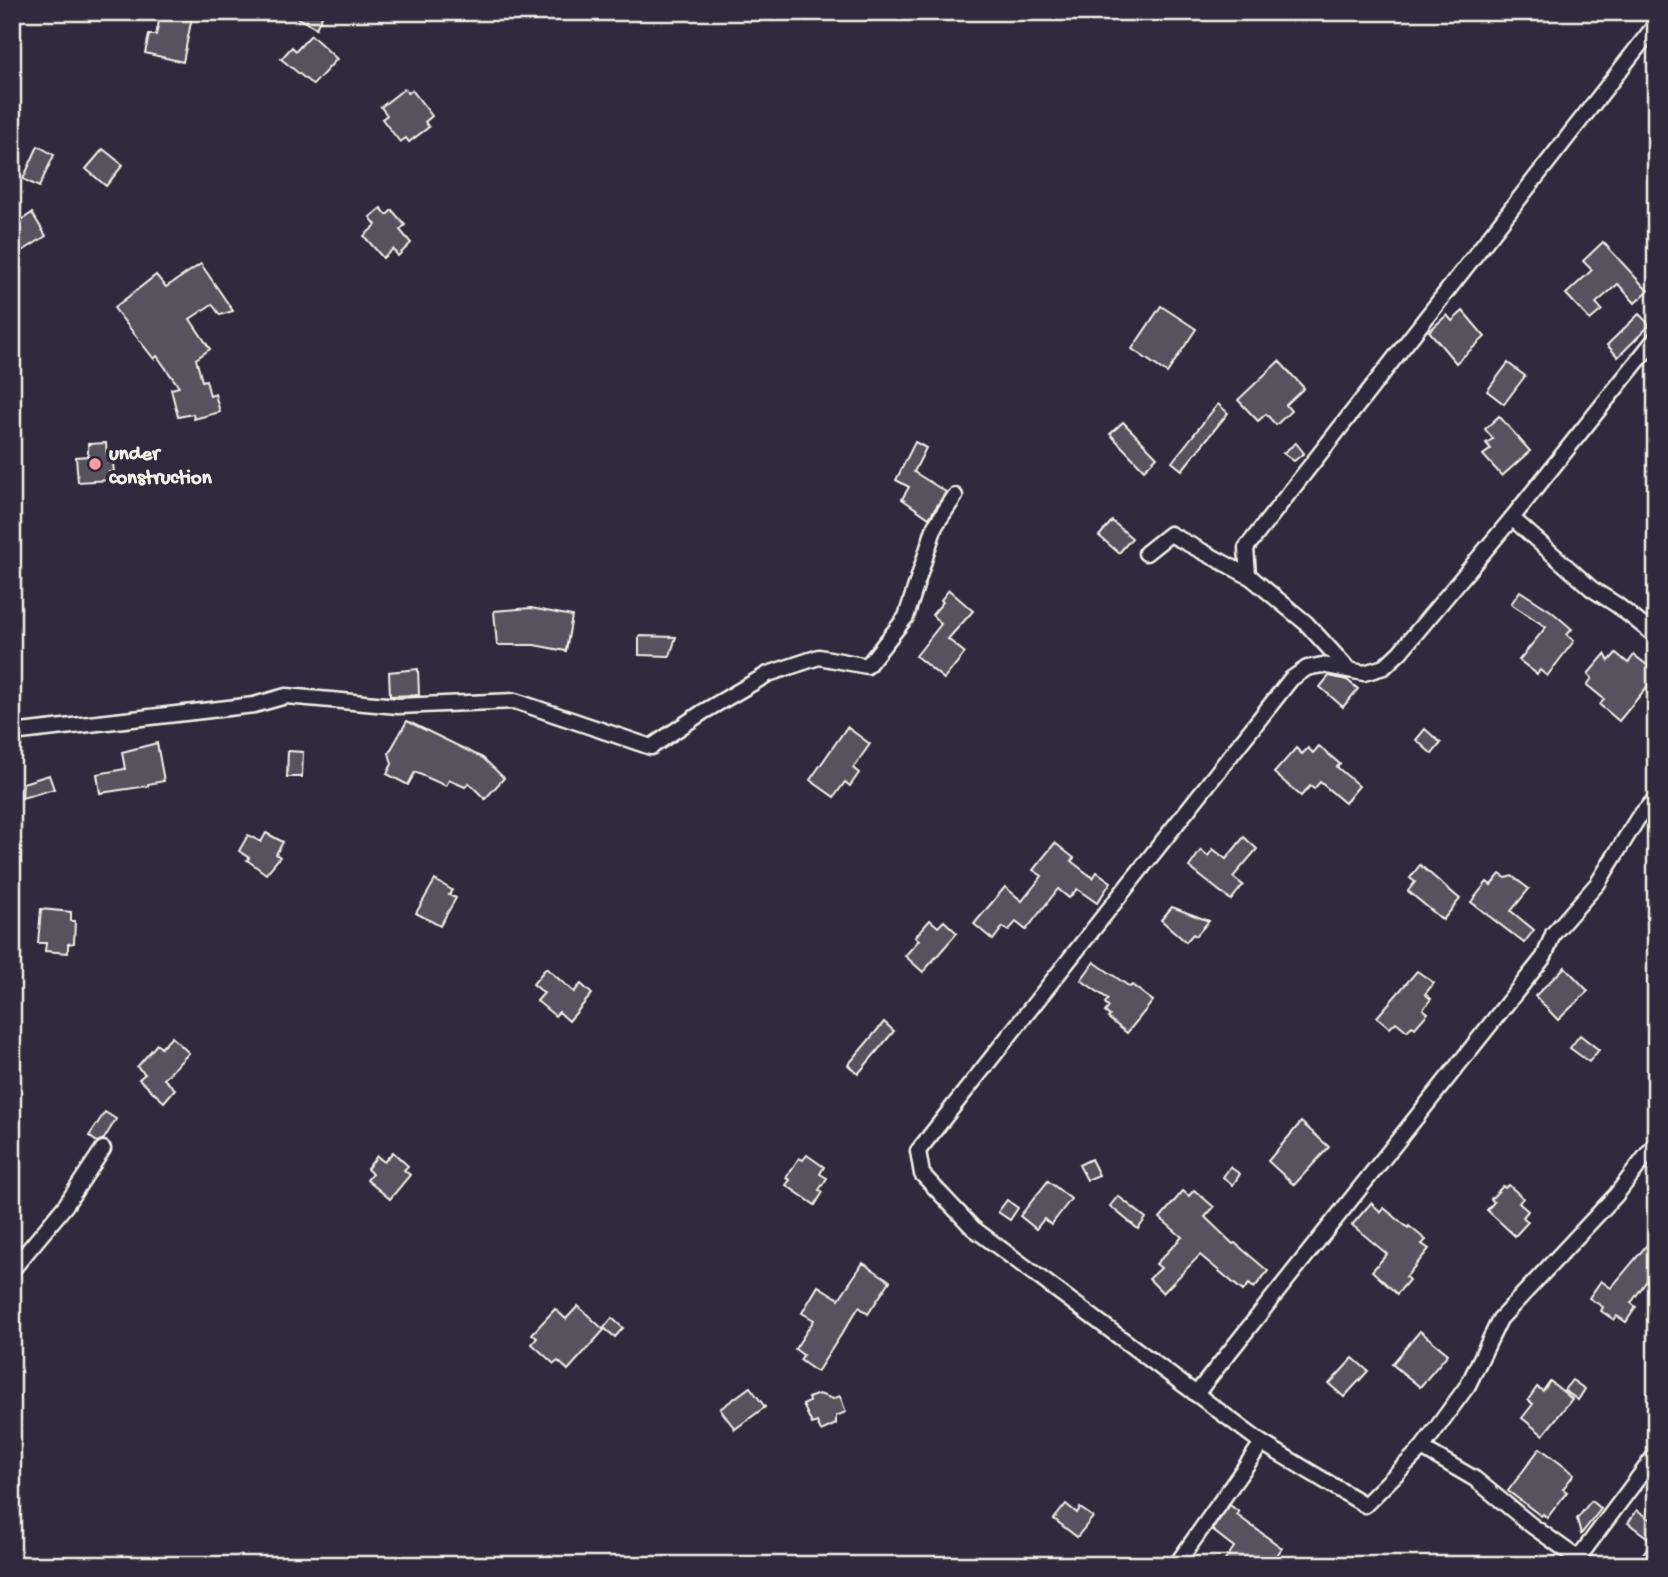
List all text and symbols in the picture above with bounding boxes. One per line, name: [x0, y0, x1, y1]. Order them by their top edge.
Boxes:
place label: under construction: [109, 443, 213, 492]
marker: under construction: [87, 456, 103, 472]

